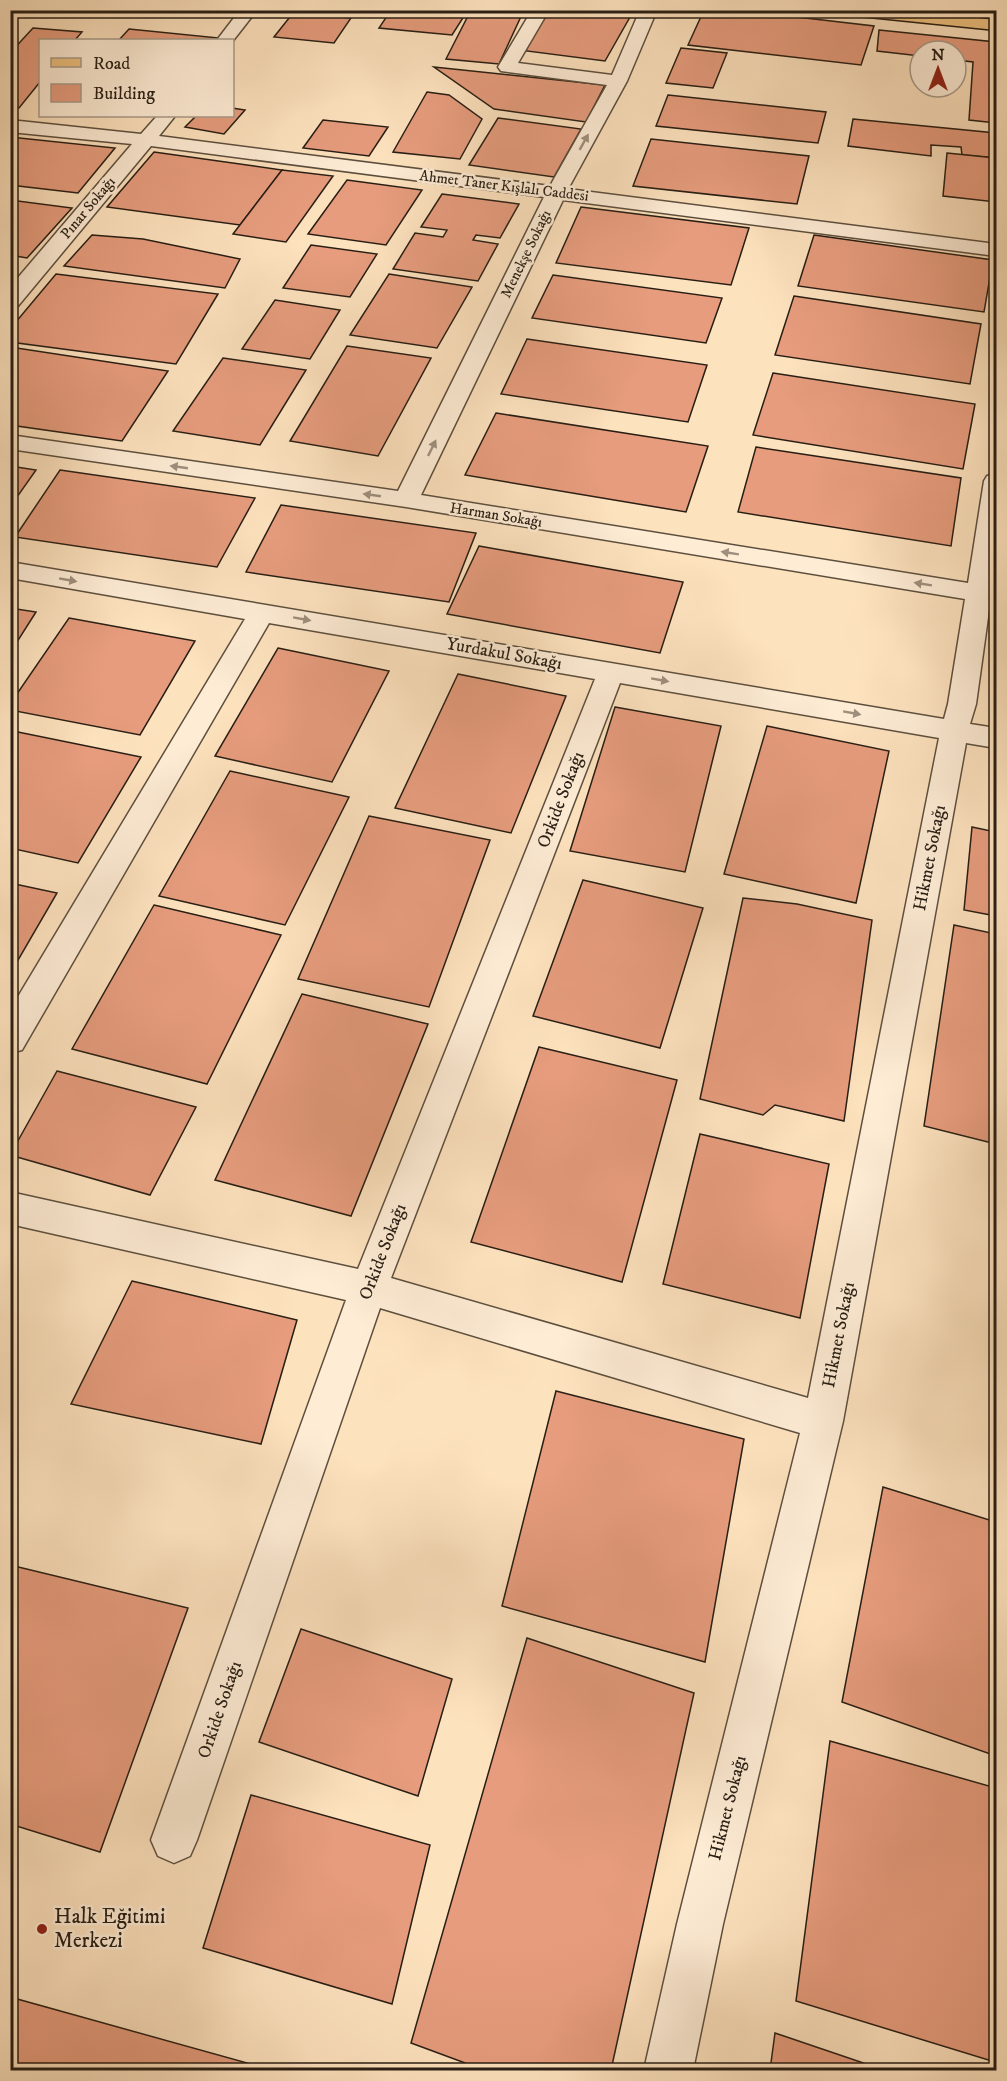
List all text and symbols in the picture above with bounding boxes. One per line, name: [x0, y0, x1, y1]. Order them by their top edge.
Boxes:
legend: [39, 39, 234, 117]
north arrow: [908, 39, 968, 99]
text: N: [931, 45, 945, 65]
text: Road: [93, 53, 130, 75]
text: Building: [93, 83, 155, 105]
one-way arrow: [579, 133, 589, 150]
street label: Ahmet Taner Kışlalı Caddesi: [418, 166, 590, 206]
street label: Pınar Sokağı: [56, 173, 120, 243]
street label: Menekşe Sokağı: [496, 207, 556, 301]
one-way arrow: [427, 439, 437, 456]
one-way arrow: [169, 462, 188, 471]
one-way arrow: [362, 491, 381, 500]
street label: Harman Sokağı: [448, 498, 544, 532]
one-way arrow: [721, 548, 740, 557]
one-way arrow: [59, 576, 78, 585]
one-way arrow: [913, 579, 932, 588]
one-way arrow: [293, 615, 312, 624]
street label: Yurdakul Sokağı: [444, 633, 564, 675]
one-way arrow: [650, 676, 669, 685]
one-way arrow: [843, 709, 862, 718]
street label: Orkide Sokağı: [533, 749, 589, 851]
street label: Hikmet Sokağı: [909, 803, 951, 913]
street label: Orkide Sokağı: [355, 1201, 411, 1303]
street label: Hikmet Sokağı: [818, 1280, 860, 1390]
street label: Orkide Sokağı: [193, 1659, 247, 1761]
street label: Hikmet Sokağı: [704, 1753, 752, 1863]
place label: Halk Eğitimi Merkezi: [54, 1904, 166, 1954]
marker: Halk Eğitimi Merkezi: [35, 1922, 49, 1936]

